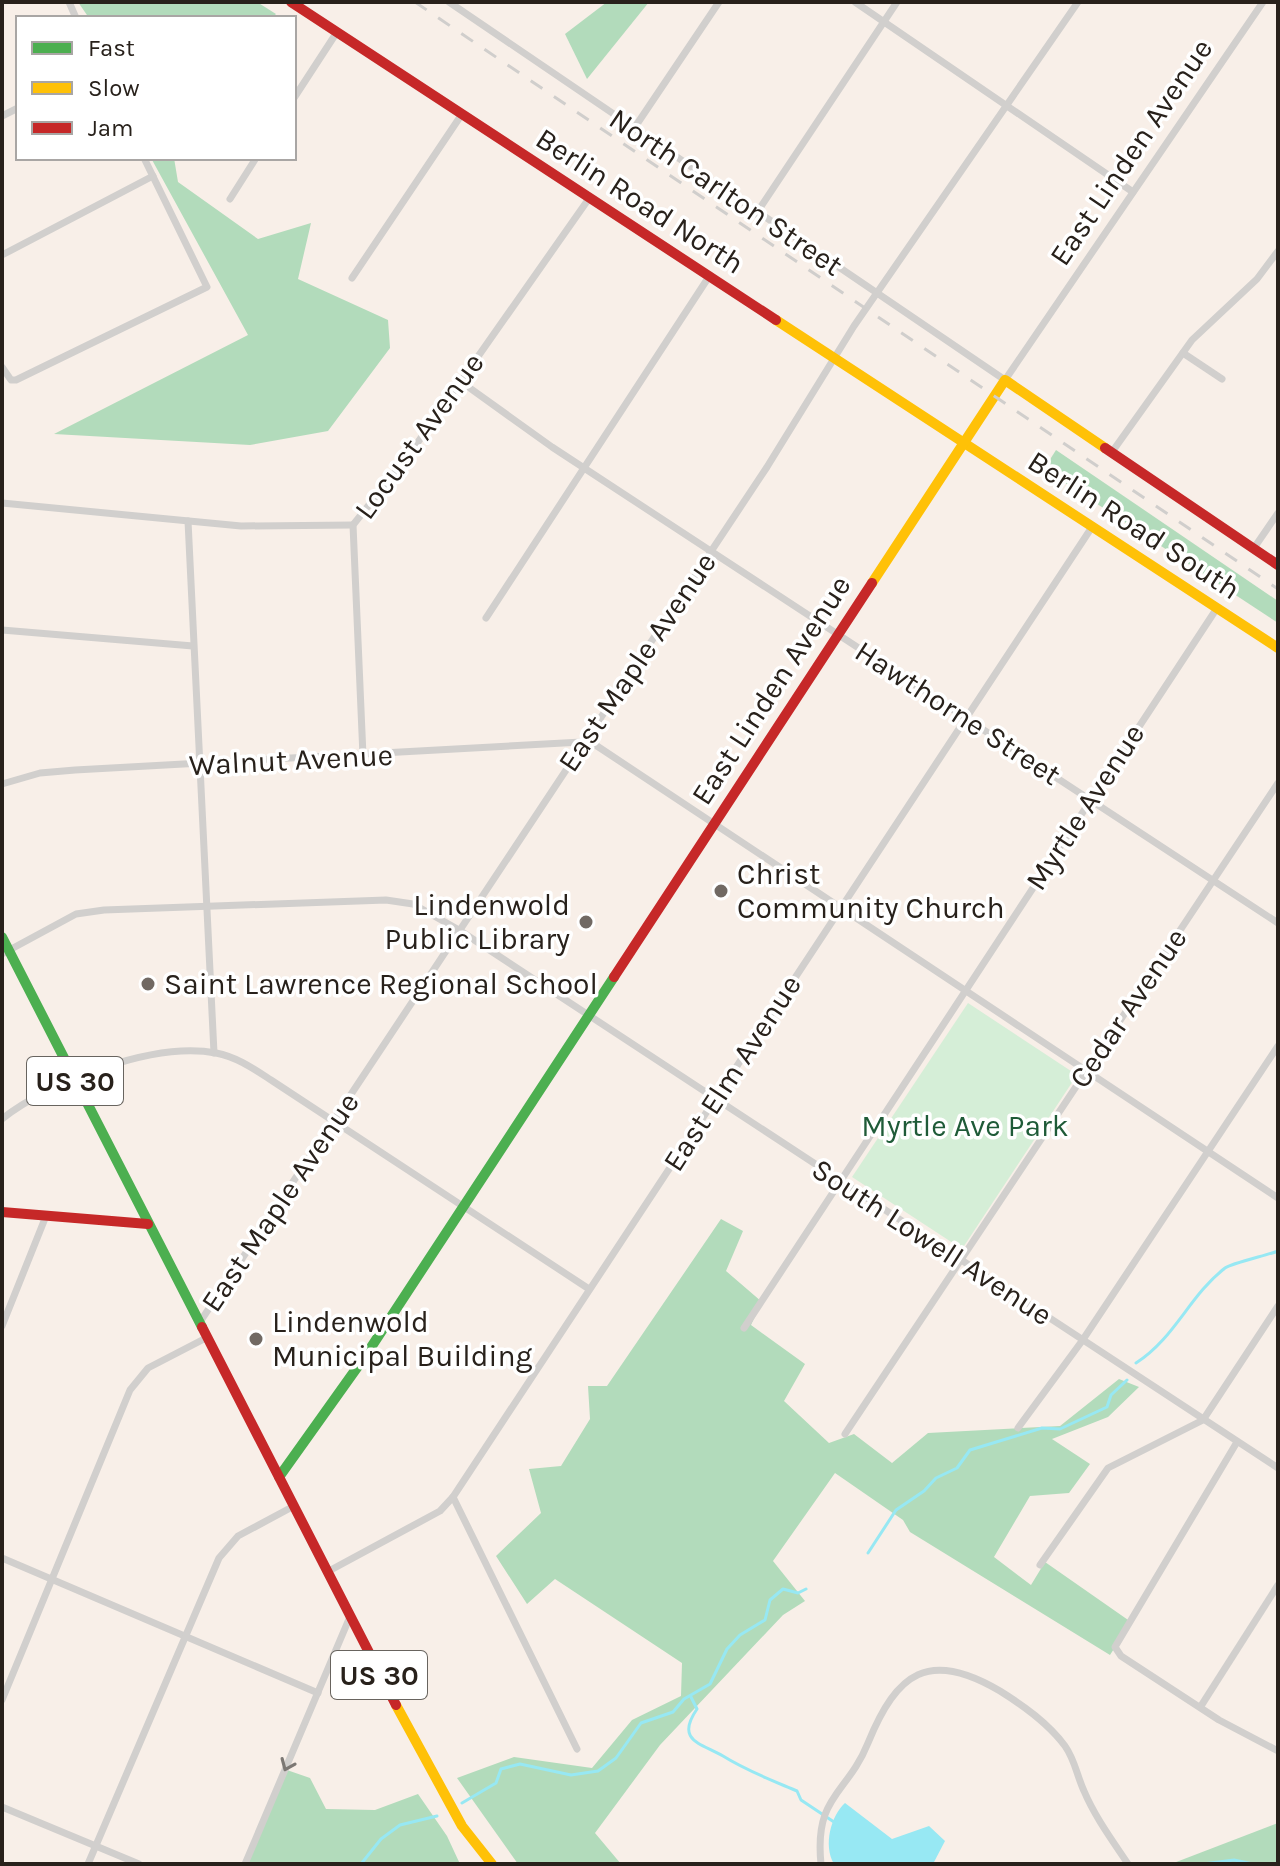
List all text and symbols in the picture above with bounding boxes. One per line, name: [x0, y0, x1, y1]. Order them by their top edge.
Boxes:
legend: [16, 16, 296, 160]
street label: East Linden Avenue: [1042, 32, 1220, 272]
text: Fast: [88, 34, 135, 62]
text: Slow: [88, 74, 140, 102]
street label: North Carlton Street: [602, 101, 850, 283]
text: Jam: [88, 114, 133, 142]
street label: Berlin Road North: [529, 120, 751, 282]
street label: Locust Avenue: [347, 346, 491, 526]
street label: Berlin Road South: [1021, 443, 1247, 607]
street label: East Maple Avenue: [550, 546, 724, 778]
street label: East Linden Avenue: [684, 569, 858, 811]
street label: Hawthorne Street: [848, 633, 1068, 793]
street label: Myrtle Avenue: [1018, 717, 1152, 897]
street label: Walnut Avenue: [188, 737, 394, 783]
place label: Christ Community Church: [737, 856, 1005, 926]
marker: Christ Community Church: [712, 882, 730, 900]
place label: Lindenwold Public Library: [385, 887, 570, 957]
marker: Lindenwold Public Library: [577, 913, 595, 931]
street label: Cedar Avenue: [1061, 921, 1195, 1095]
place label: Saint Lawrence Regional School: [164, 966, 598, 1002]
street label: East Elm Avenue: [655, 968, 809, 1178]
marker: Saint Lawrence Regional School: [139, 975, 157, 993]
road number: US 30: [27, 1057, 123, 1105]
street label: East Maple Avenue: [193, 1086, 367, 1318]
park label: Myrtle Ave Park: [861, 1108, 1069, 1144]
street label: South Lowell Avenue: [805, 1151, 1059, 1333]
place label: Lindenwold Municipal Building: [272, 1304, 533, 1374]
marker: Lindenwold Municipal Building: [247, 1330, 265, 1348]
road number: US 30: [331, 1651, 427, 1699]
one-way arrow: [281, 1757, 297, 1771]

